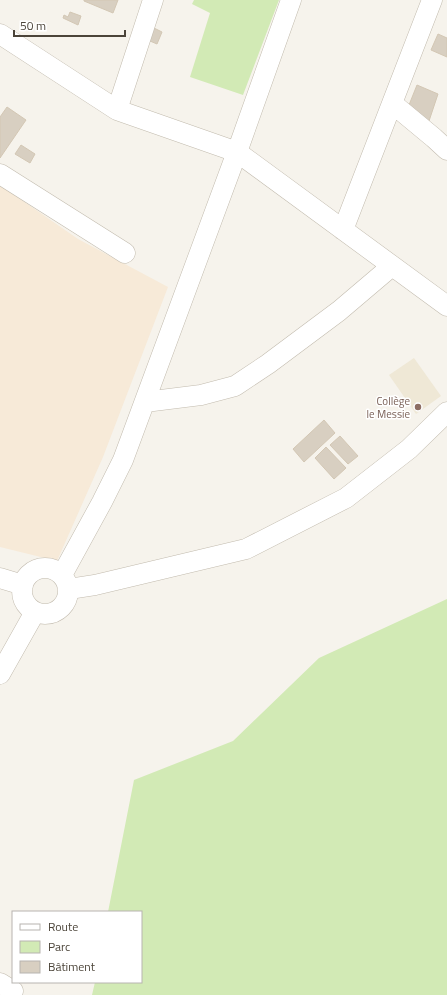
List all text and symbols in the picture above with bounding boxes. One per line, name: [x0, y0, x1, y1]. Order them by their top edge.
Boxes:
scale bar: [14, 12, 125, 38]
text: 50 m: [20, 16, 46, 35]
place label: Collège le Messie: [367, 393, 410, 422]
marker: Collège le Messie: [413, 402, 423, 412]
legend: [12, 911, 142, 983]
text: Route: [48, 917, 78, 936]
text: Parc: [48, 937, 70, 956]
text: Bâtiment: [48, 957, 96, 976]

